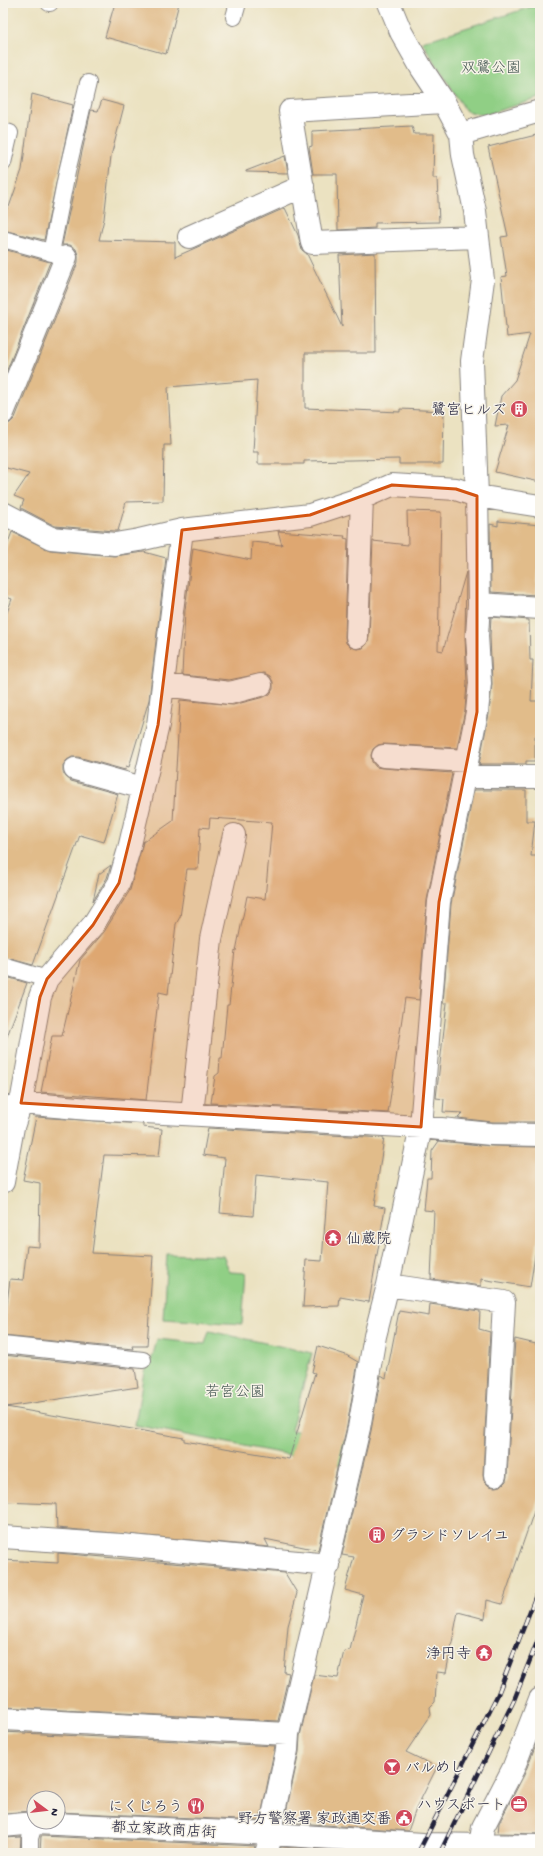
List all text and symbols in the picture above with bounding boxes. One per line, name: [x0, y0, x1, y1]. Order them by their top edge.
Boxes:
park label: 双鷺公園: [461, 59, 521, 78]
building icon: 鷺宮ヒルズ: [509, 399, 529, 419]
place label: 鷺宮ヒルズ: [431, 401, 506, 420]
temple icon: 仙蔵院: [323, 1228, 343, 1248]
place label: 仙蔵院: [346, 1230, 391, 1249]
park label: 若宮公園: [205, 1383, 265, 1402]
building icon: グランドソレイユ: [367, 1525, 387, 1545]
place label: グランドソレイユ: [390, 1527, 509, 1546]
temple icon: 浄円寺: [474, 1643, 494, 1663]
place label: 浄円寺: [426, 1645, 471, 1664]
bar icon: バルめし: [382, 1757, 402, 1777]
place label: バルめし: [405, 1760, 465, 1778]
north arrow: [26, 1790, 66, 1830]
office icon: ハウスポート: [509, 1794, 529, 1814]
restaurant icon: にくじろう: [186, 1796, 206, 1816]
place label: ハウスポート: [417, 1797, 506, 1815]
place label: にくじろう: [108, 1799, 183, 1817]
text: N: [47, 1807, 60, 1817]
public building icon: 野方警察署 家政通交番: [394, 1808, 414, 1828]
place label: 野方警察署 家政通交番: [237, 1810, 391, 1829]
street label: 都立家政商店街: [111, 1818, 217, 1843]

